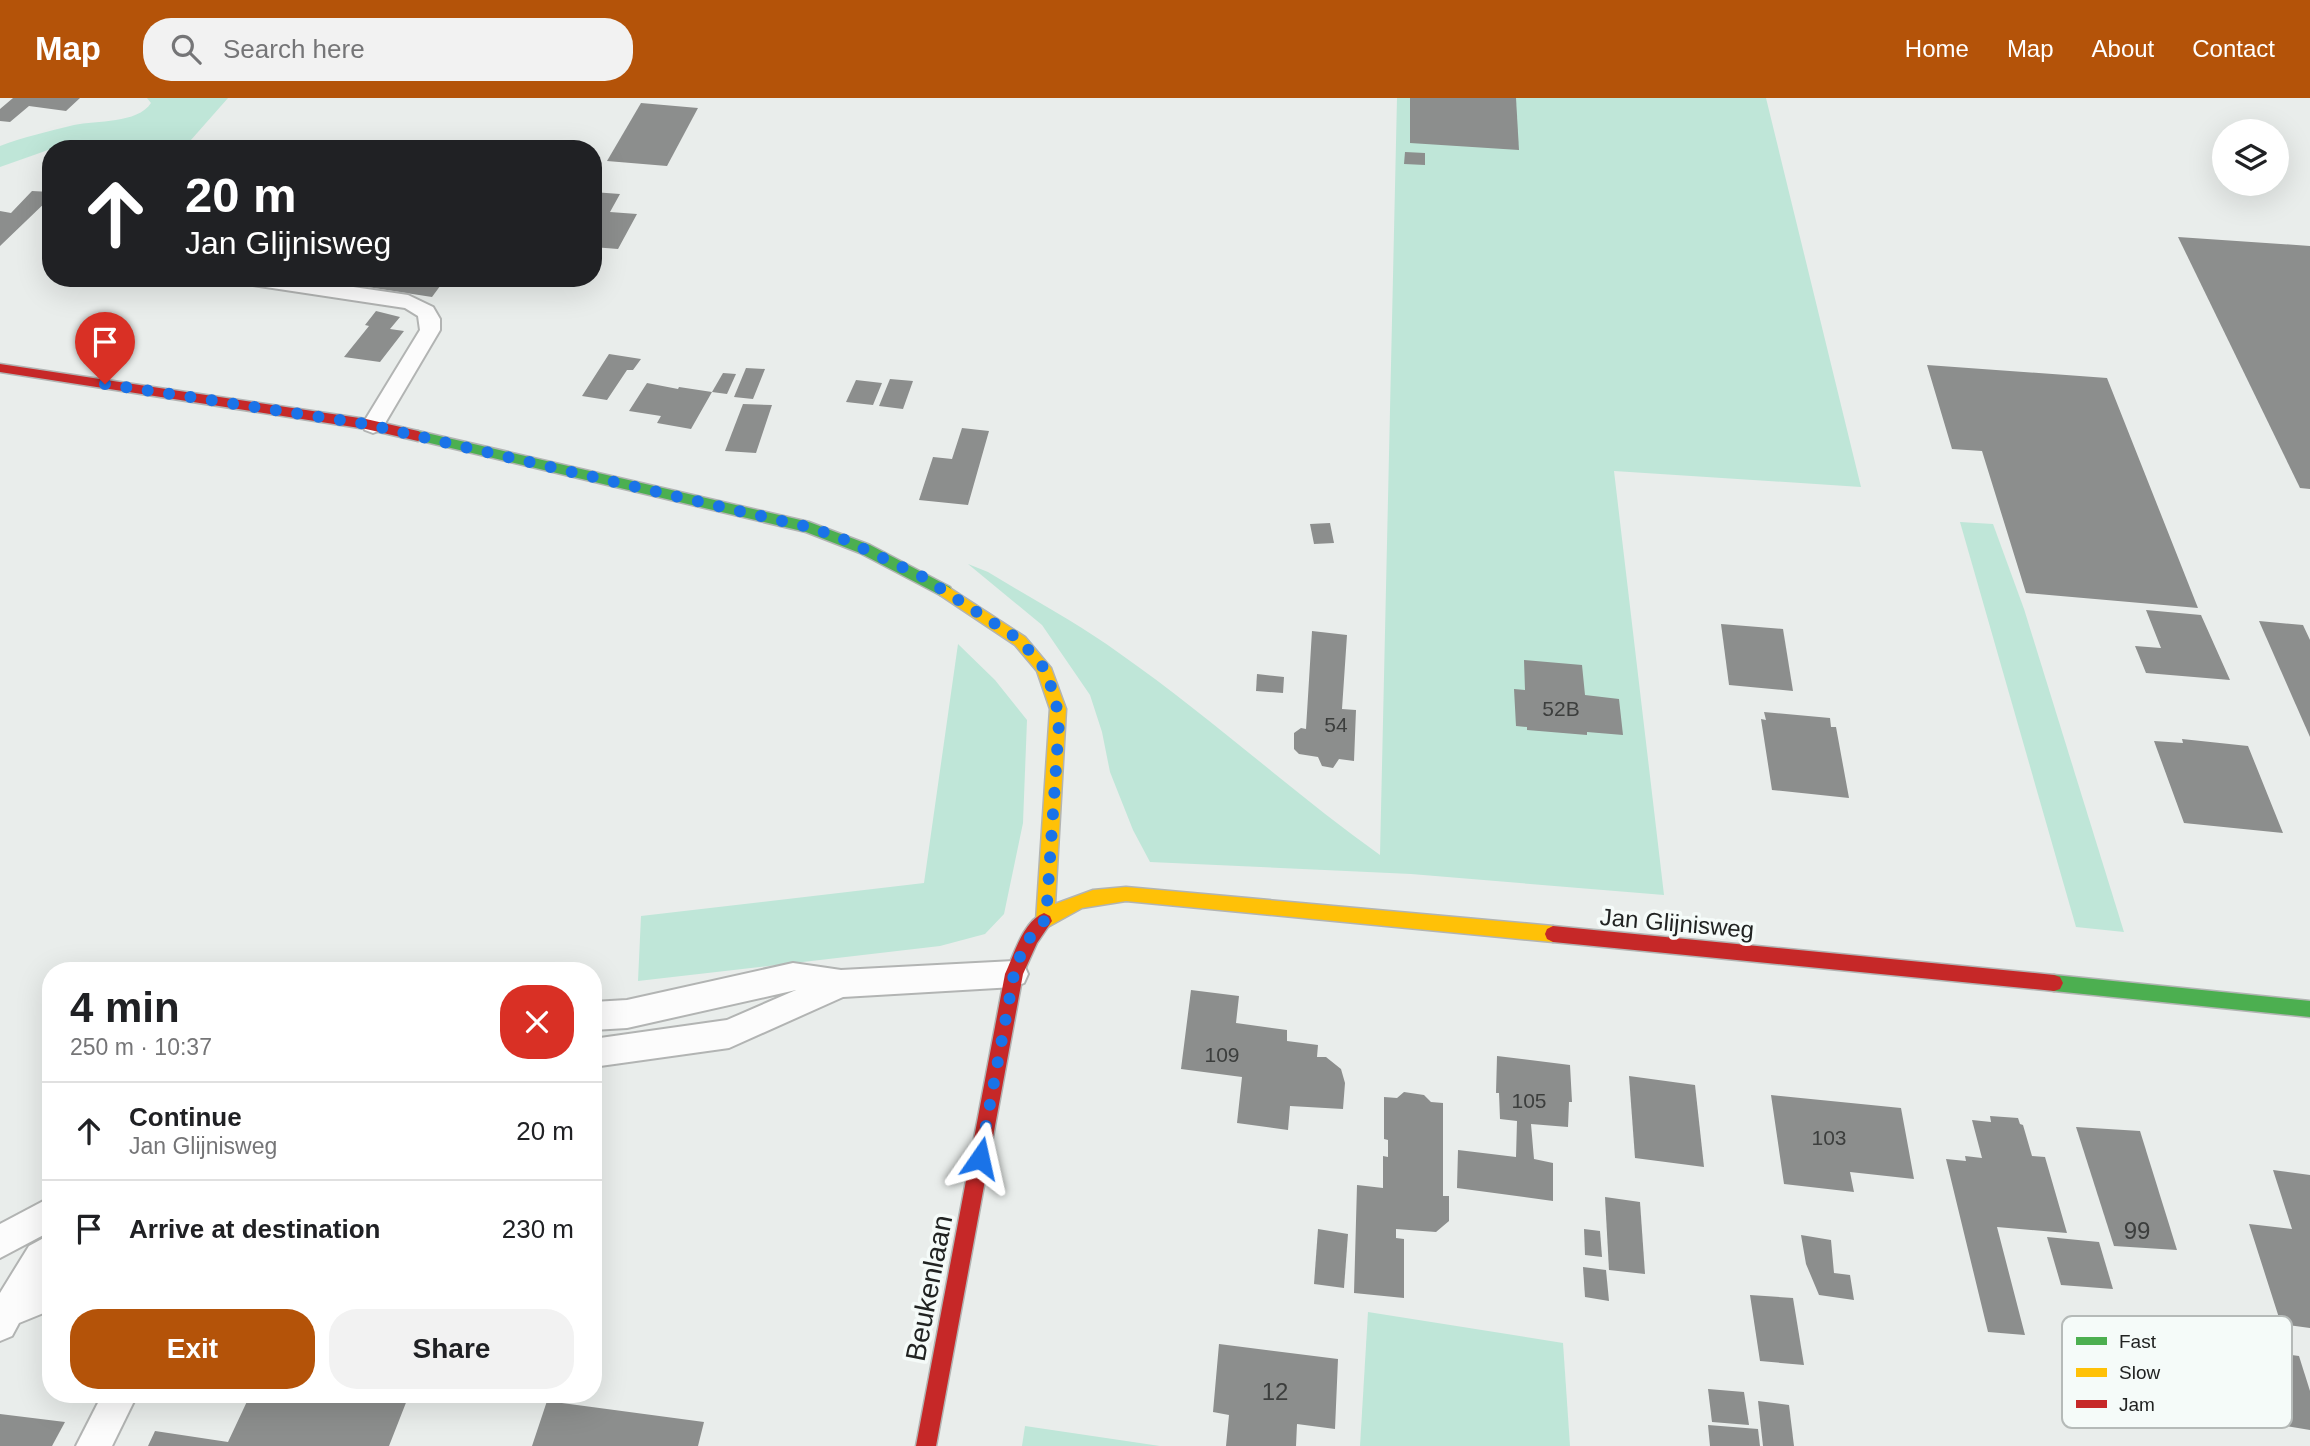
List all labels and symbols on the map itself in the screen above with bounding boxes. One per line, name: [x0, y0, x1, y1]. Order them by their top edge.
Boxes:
pin: [75, 312, 135, 384]
house number: 52B: [1542, 697, 1580, 720]
house number: 54: [1324, 713, 1348, 736]
street label: Jan Glijnisweg: [1599, 903, 1755, 943]
house number: 109: [1204, 1043, 1240, 1066]
house number: 105: [1511, 1089, 1547, 1112]
position arrow: [943, 1121, 1017, 1195]
house number: 103: [1811, 1126, 1847, 1149]
street label: Beukenlaan: [900, 1212, 958, 1364]
house number: 99: [2124, 1217, 2150, 1244]
legend: [2062, 1316, 2292, 1428]
text: Fast: [2119, 1331, 2157, 1352]
text: Slow: [2119, 1362, 2160, 1383]
house number: 12: [1262, 1378, 1288, 1405]
text: Jam: [2119, 1394, 2155, 1415]

